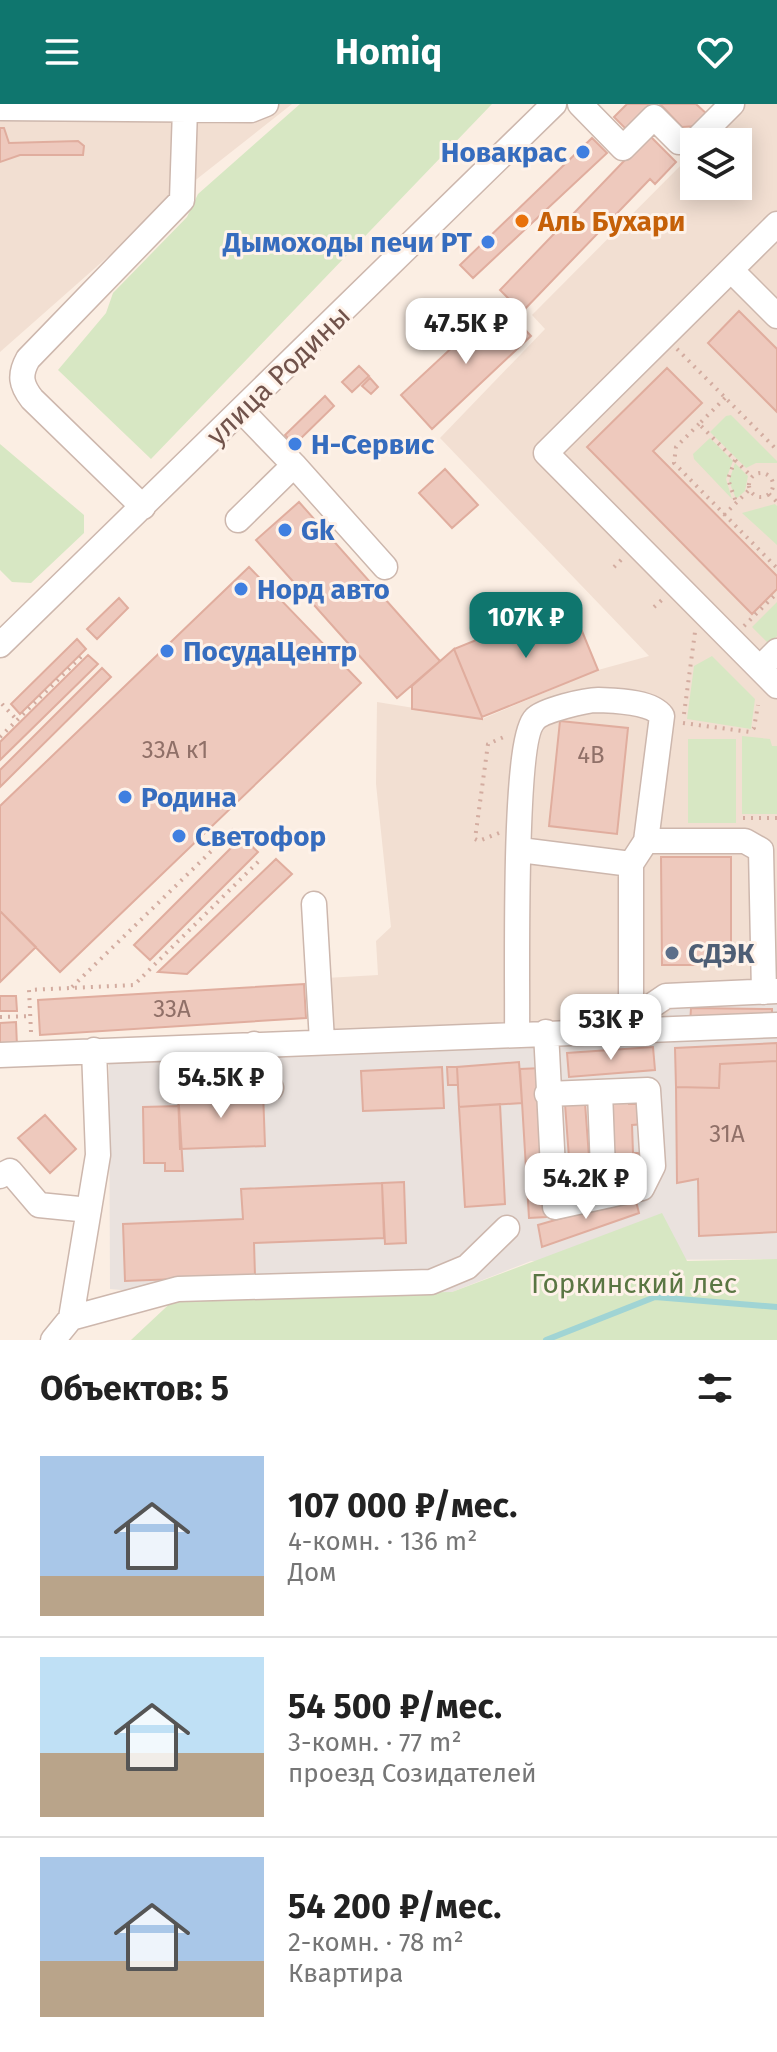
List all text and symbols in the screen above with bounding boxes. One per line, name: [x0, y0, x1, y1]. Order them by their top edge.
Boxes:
icon: menu: [40, 30, 84, 74]
text: Homiq: [335, 30, 442, 74]
icon: heart: [693, 30, 737, 74]
map controls: [680, 128, 752, 200]
button: layers: [680, 128, 752, 200]
place label: Новакрас: [441, 136, 568, 169]
marker: Новакрас: [574, 143, 592, 161]
place label: Аль Бухари: [537, 205, 685, 238]
marker: Аль Бухари: [513, 212, 531, 230]
place label: Дымоходы печи РТ: [222, 226, 473, 259]
marker: Дымоходы печи РТ: [479, 233, 497, 251]
pin: 47.5K ₽: [392, 298, 540, 366]
street label: улица Родины: [200, 299, 357, 452]
text: 47.5K ₽: [424, 308, 508, 339]
place label: Н-Сервис: [311, 428, 435, 461]
marker: Н-Сервис: [286, 435, 304, 453]
place label: Gk: [301, 514, 335, 547]
marker: Gk: [276, 521, 294, 539]
place label: Норд авто: [257, 573, 390, 606]
marker: Норд авто: [232, 580, 250, 598]
pin: 107K ₽: [461, 592, 591, 660]
text: 107K ₽: [487, 602, 565, 633]
place label: ПосудаЦентр: [183, 635, 357, 668]
marker: ПосудаЦентр: [158, 642, 176, 660]
house number: 33А к1: [142, 736, 208, 764]
house number: 4В: [577, 741, 605, 769]
place label: Родина: [141, 781, 237, 814]
marker: Родина: [116, 788, 134, 806]
place label: Светофор: [195, 820, 326, 853]
marker: Светофор: [170, 827, 188, 845]
place label: СДЭК: [688, 937, 755, 970]
marker: СДЭК: [663, 944, 681, 962]
pin: 53K ₽: [555, 994, 667, 1062]
house number: 33А: [153, 995, 191, 1023]
text: 53K ₽: [578, 1004, 644, 1035]
pin: 54.5K ₽: [147, 1052, 295, 1120]
text: 54.5K ₽: [177, 1062, 265, 1093]
house number: 31А: [709, 1120, 745, 1148]
pin: 54.2K ₽: [512, 1153, 660, 1221]
text: 54.2K ₽: [543, 1163, 629, 1194]
park label: Горкинский лес: [531, 1267, 737, 1300]
icon: filters: [693, 1366, 737, 1410]
text: Объектов: 5: [40, 1368, 229, 1409]
text: 107 000 ₽/мес.: [288, 1485, 517, 1526]
icon: home: [104, 1488, 200, 1584]
text: 4-комн. · 136 m²: [288, 1526, 477, 1557]
text: Дом: [288, 1557, 337, 1588]
text: 54 500 ₽/мес.: [288, 1686, 502, 1727]
icon: home: [104, 1689, 200, 1785]
text: 3-комн. · 77 m²: [288, 1727, 462, 1758]
text: проезд Созидателей: [288, 1758, 537, 1789]
text: 54 200 ₽/мес.: [288, 1886, 502, 1927]
icon: home: [104, 1889, 200, 1985]
text: 2-комн. · 78 m²: [288, 1927, 464, 1958]
text: Квартира: [288, 1958, 403, 1989]

